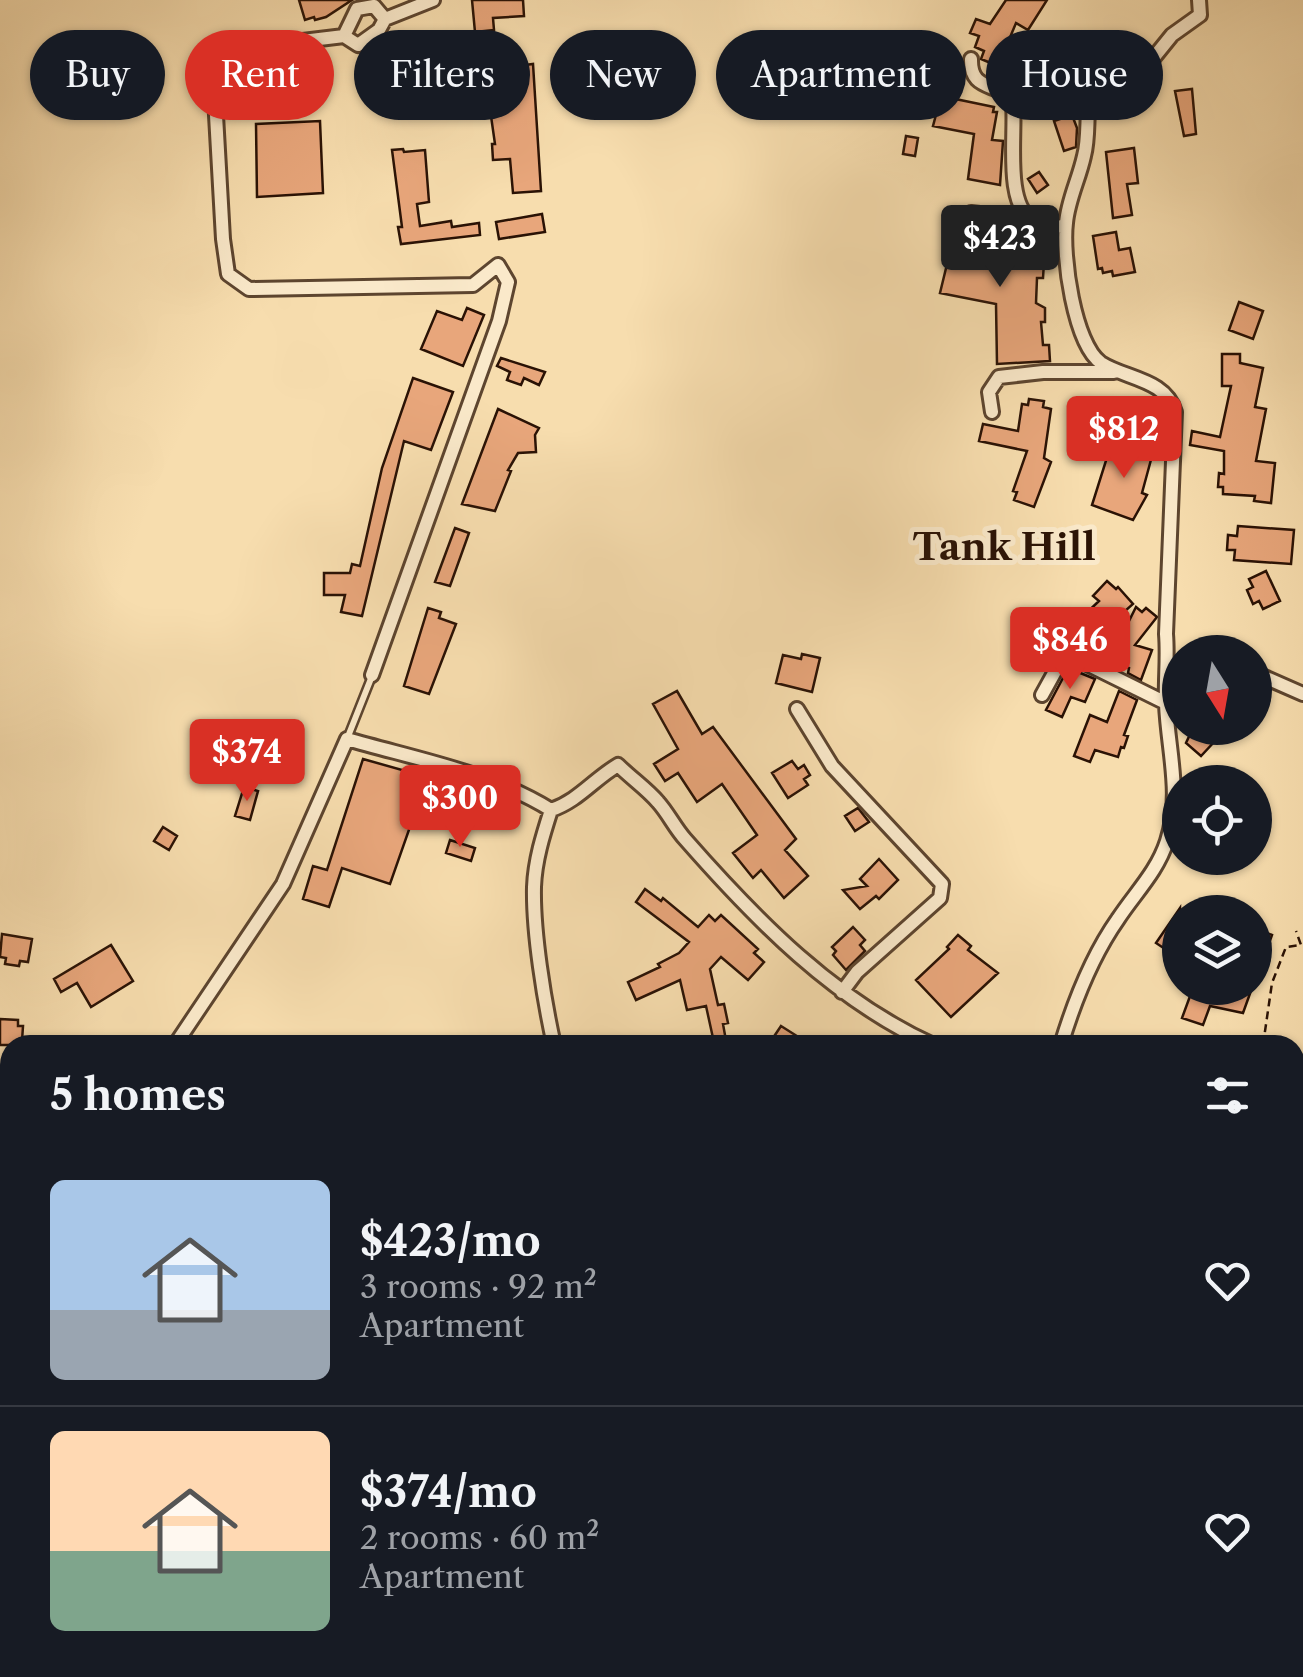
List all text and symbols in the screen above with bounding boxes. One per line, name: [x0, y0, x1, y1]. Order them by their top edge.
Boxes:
chip: Buy: [30, 30, 165, 120]
chip: Rent: [185, 30, 334, 120]
chip: Filters: [354, 30, 530, 120]
chip: New: [550, 30, 696, 120]
chip: Apartment: [716, 30, 966, 120]
chip: House: [986, 30, 1163, 120]
pin: $423: [941, 205, 1059, 290]
text: $423: [963, 218, 1037, 257]
pin: $812: [1065, 396, 1183, 481]
text: $812: [1089, 409, 1159, 448]
district label: Tank Hill: [912, 523, 1096, 570]
pin: $846: [1011, 607, 1129, 692]
text: $846: [1032, 620, 1108, 659]
north arrow: [1162, 635, 1272, 745]
map controls: [1162, 635, 1272, 1005]
pin: $374: [188, 719, 306, 804]
text: $374: [212, 732, 282, 771]
pin: $300: [401, 765, 519, 850]
button: locate: [1162, 765, 1272, 875]
text: $300: [422, 778, 498, 817]
button: layers: [1162, 895, 1272, 1005]
icon: filters: [1200, 1068, 1255, 1123]
text: 5 homes: [50, 1069, 226, 1121]
text: $423/mo: [360, 1215, 541, 1267]
icon: home: [130, 1220, 250, 1340]
icon: heart: [1200, 1253, 1255, 1308]
text: 3 rooms · 92 m²: [360, 1267, 597, 1306]
text: Apartment: [360, 1306, 524, 1345]
text: $374/mo: [360, 1466, 537, 1518]
icon: home: [130, 1471, 250, 1591]
icon: heart: [1200, 1504, 1255, 1559]
text: 2 rooms · 60 m²: [360, 1518, 599, 1557]
text: Apartment: [360, 1557, 524, 1596]

